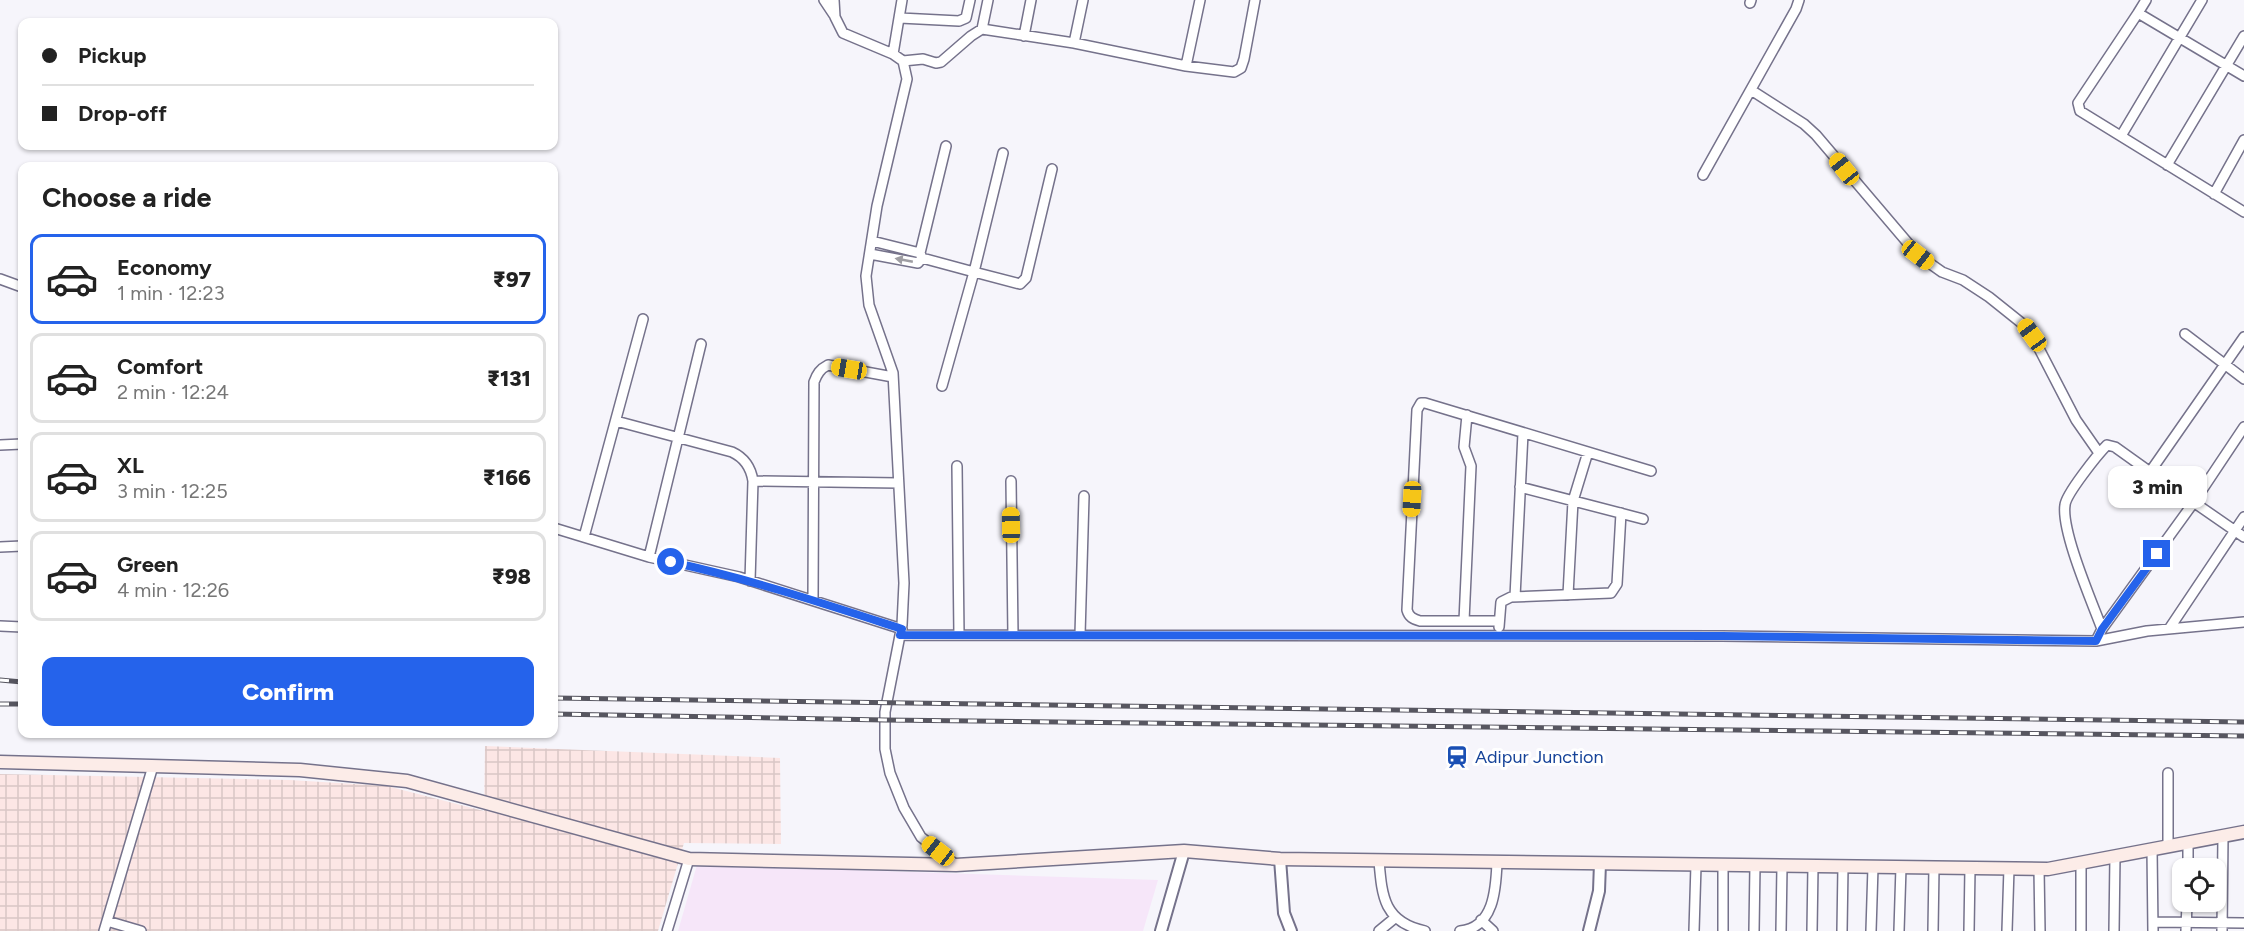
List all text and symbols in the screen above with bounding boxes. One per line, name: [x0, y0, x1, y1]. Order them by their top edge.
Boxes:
text: Pickup: [78, 42, 147, 69]
text: Drop-off: [78, 100, 167, 127]
car: [1826, 149, 1862, 189]
text: Choose a ride: [42, 181, 211, 214]
car: [1898, 237, 1938, 273]
icon: car: [45, 252, 99, 306]
text: Economy: [117, 254, 212, 281]
one-way arrow: [894, 255, 913, 264]
text: ₹97: [493, 266, 531, 293]
text: 1 min · 12:23: [117, 281, 225, 305]
car: [2014, 315, 2050, 355]
icon: car: [45, 351, 99, 405]
text: Comfort: [117, 353, 203, 380]
car: [830, 357, 868, 381]
text: ₹131: [487, 365, 531, 392]
text: 2 min · 12:24: [117, 380, 229, 404]
icon: car: [45, 450, 99, 504]
text: XL: [117, 452, 144, 479]
text: ₹166: [483, 464, 531, 491]
callout: 3 min: [2108, 467, 2206, 509]
text: 3 min: [2132, 475, 2183, 499]
text: 3 min · 12:25: [117, 479, 228, 503]
car: [1402, 481, 1422, 517]
car: [1002, 507, 1020, 543]
route end: [2143, 540, 2170, 567]
route start: [657, 548, 684, 575]
icon: car: [45, 549, 99, 603]
text: Green: [117, 551, 179, 578]
text: ₹98: [492, 563, 531, 590]
text: 4 min · 12:26: [117, 578, 229, 602]
button: Confirm: [42, 657, 534, 726]
station icon: Adipur Junction: [1444, 744, 1470, 770]
place label: Adipur Junction: [1475, 746, 1604, 768]
car: [918, 833, 958, 869]
map controls: [2172, 858, 2226, 912]
button: locate: [2172, 858, 2226, 912]

